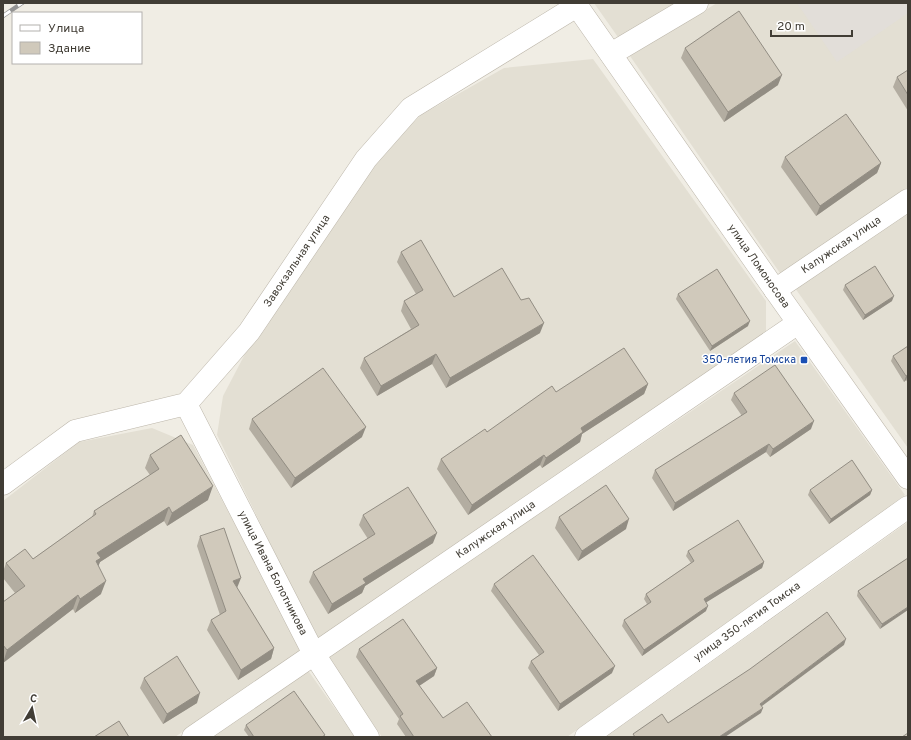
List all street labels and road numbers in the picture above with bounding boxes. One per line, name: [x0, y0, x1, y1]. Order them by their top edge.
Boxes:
street label: Завокзальная улица: [261, 212, 333, 310]
street label: Калужская улица: [799, 213, 884, 277]
street label: улица Ломоносова: [724, 222, 793, 311]
street label: Калужская улица: [453, 498, 538, 562]
street label: улица Ивана Болотникова: [235, 508, 310, 638]
street label: улица 350-летия Томска: [691, 579, 803, 665]

